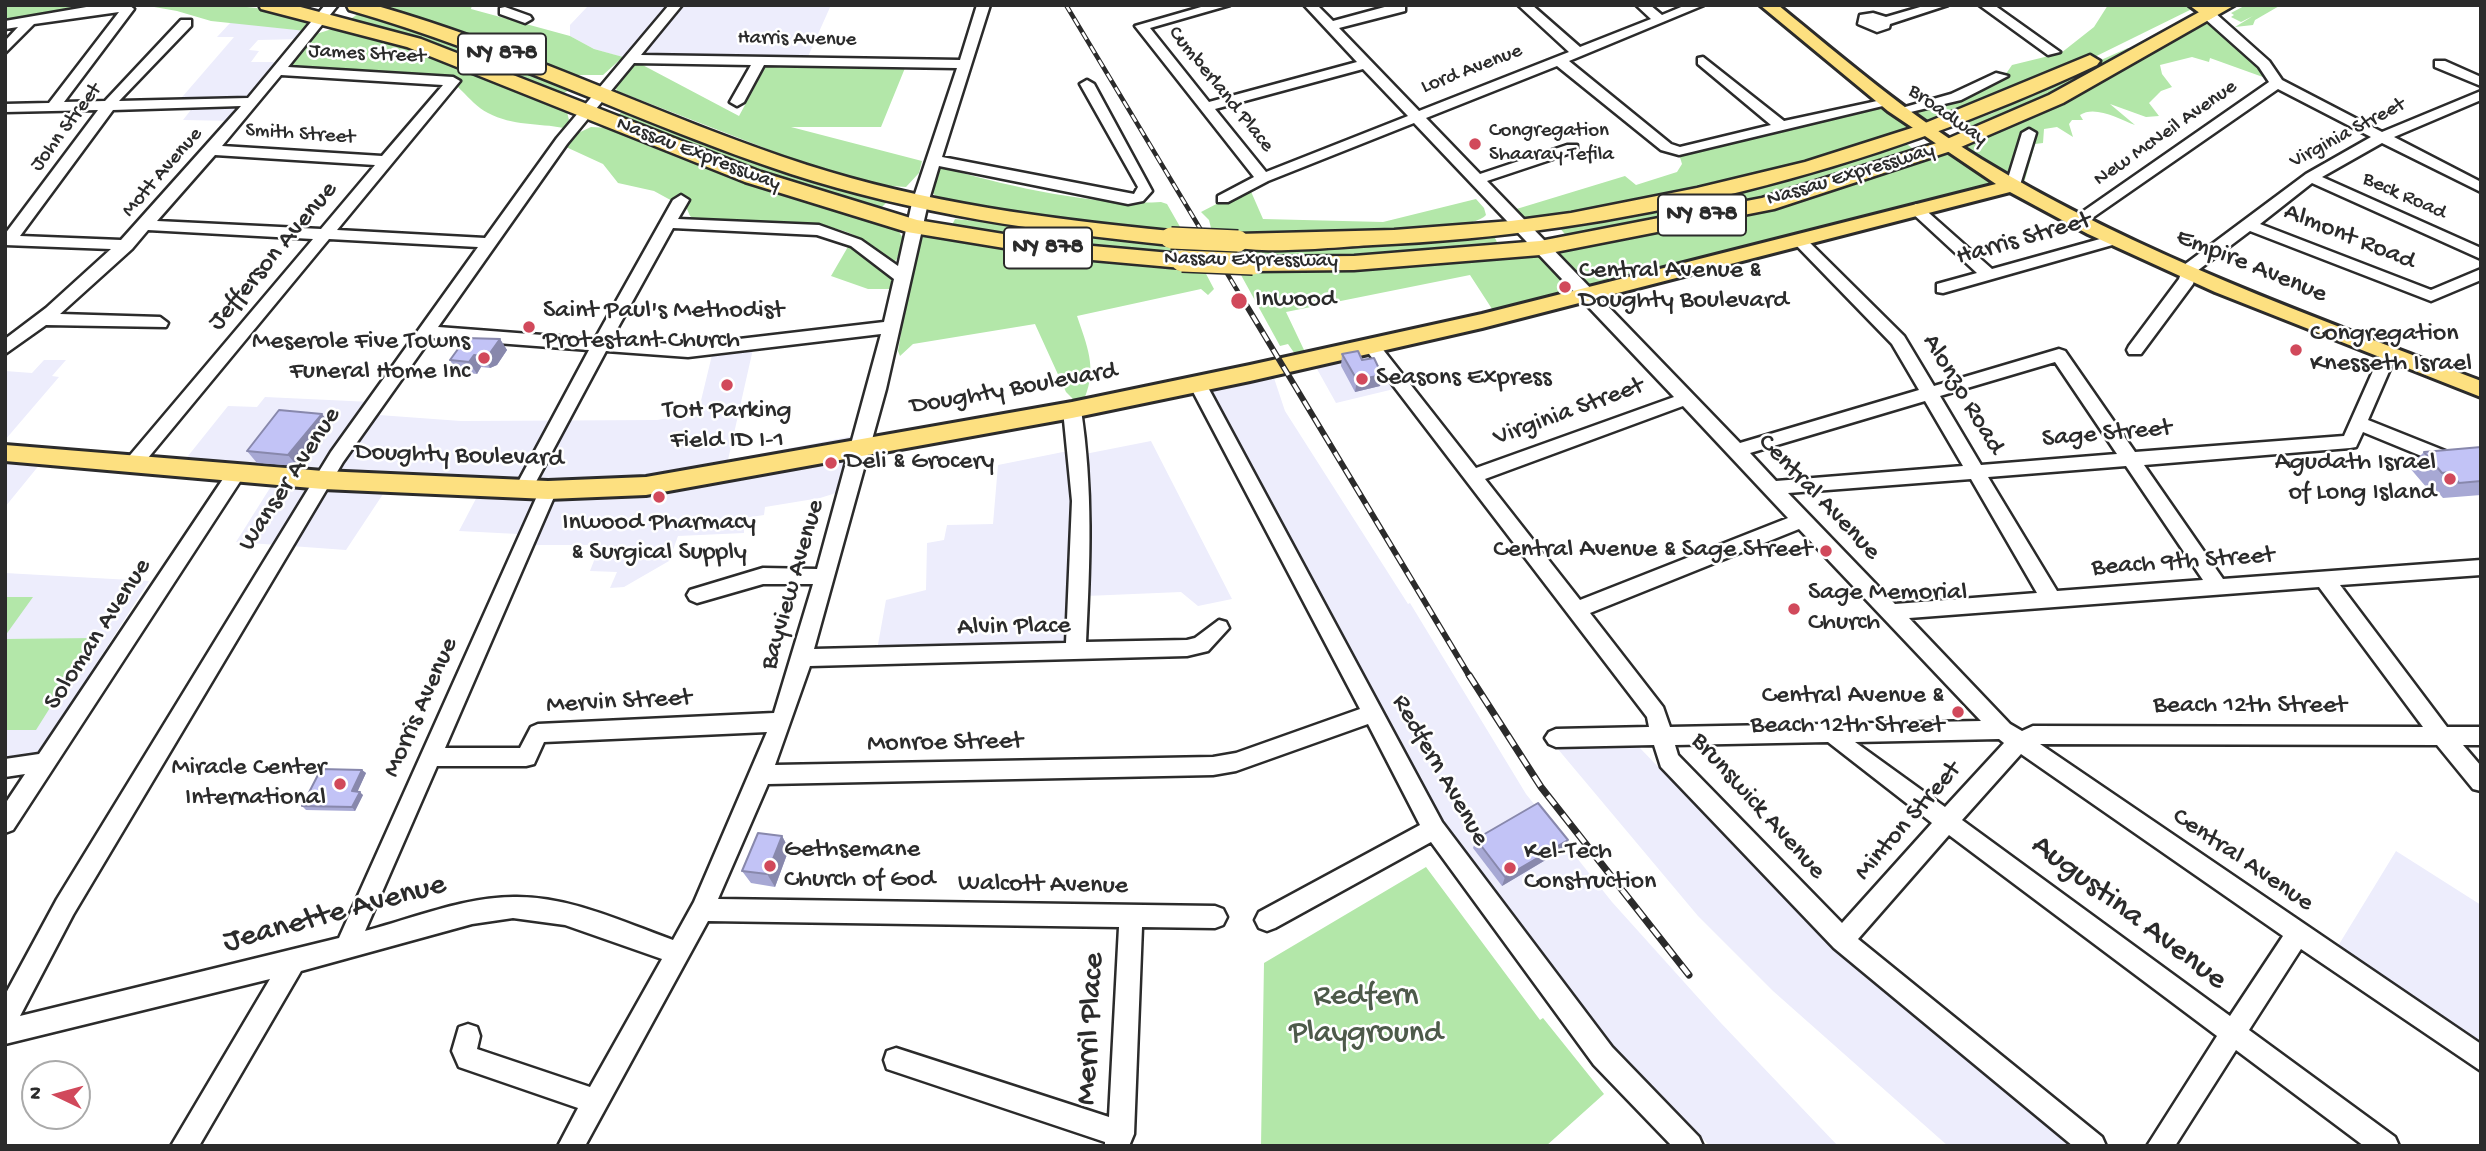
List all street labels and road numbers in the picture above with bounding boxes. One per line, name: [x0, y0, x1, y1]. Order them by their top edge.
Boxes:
street label: Cumberland Place: [1161, 22, 1279, 158]
street label: Harris Avenue: [737, 26, 857, 54]
road number: NY 878: [458, 34, 546, 74]
street label: James Street: [308, 39, 426, 71]
street label: Lord Avenue: [1418, 39, 1526, 101]
street label: New McNeil Avenue: [2089, 75, 2243, 193]
street label: John Street: [26, 79, 108, 177]
street label: Broadway: [1902, 79, 1992, 153]
street label: Virginia Street: [2286, 93, 2410, 175]
street label: Nassau Expressway: [612, 112, 784, 198]
street label: Smith Street: [244, 119, 356, 151]
street label: Mott Avenue: [117, 123, 209, 223]
street label: Nassau Expressway: [1764, 139, 1938, 213]
street label: Beck Road: [2358, 167, 2450, 227]
street label: Jefferson Avenue: [202, 176, 346, 338]
road number: NY 878: [1658, 195, 1746, 236]
street label: Almont Road: [2279, 198, 2419, 278]
street label: Harris Street: [1953, 206, 2095, 274]
street label: Empire Avenue: [2171, 223, 2331, 311]
road number: NY 878: [1004, 228, 1092, 268]
street label: Nassau Expressway: [1164, 247, 1338, 275]
street label: Alonzo Road: [1914, 329, 2010, 461]
street label: Doughty Boulevard: [908, 356, 1120, 424]
street label: Virginia Street: [1490, 371, 1648, 455]
street label: Wanser Avenue: [233, 402, 349, 558]
street label: Sage Street: [2041, 414, 2173, 456]
street label: Central Avenue: [1750, 428, 1886, 568]
street label: Doughty Boulevard: [354, 438, 564, 476]
street label: Bayview Avenue: [755, 496, 833, 674]
street label: Beach 9th Street: [2091, 541, 2275, 585]
street label: Soloman Avenue: [38, 553, 160, 717]
street label: Alvin Place: [957, 611, 1071, 645]
street label: Morris Avenue: [377, 633, 467, 783]
street label: Mervin Street: [545, 684, 693, 722]
street label: Redfern Avenue: [1383, 690, 1495, 852]
street label: Beach 12th Street: [2153, 691, 2347, 723]
street label: Monroe Street: [867, 727, 1023, 761]
street label: Brunswick Avenue: [1683, 727, 1831, 887]
street label: Minton Street: [1849, 756, 1969, 888]
street label: Central Avenue: [2165, 802, 2319, 920]
street label: Augustina Avenue: [2022, 828, 2234, 1000]
street label: Jeanette Avenue: [219, 867, 451, 963]
street label: Walcott Avenue: [958, 869, 1128, 903]
street label: Merril Place: [1069, 952, 1115, 1106]

